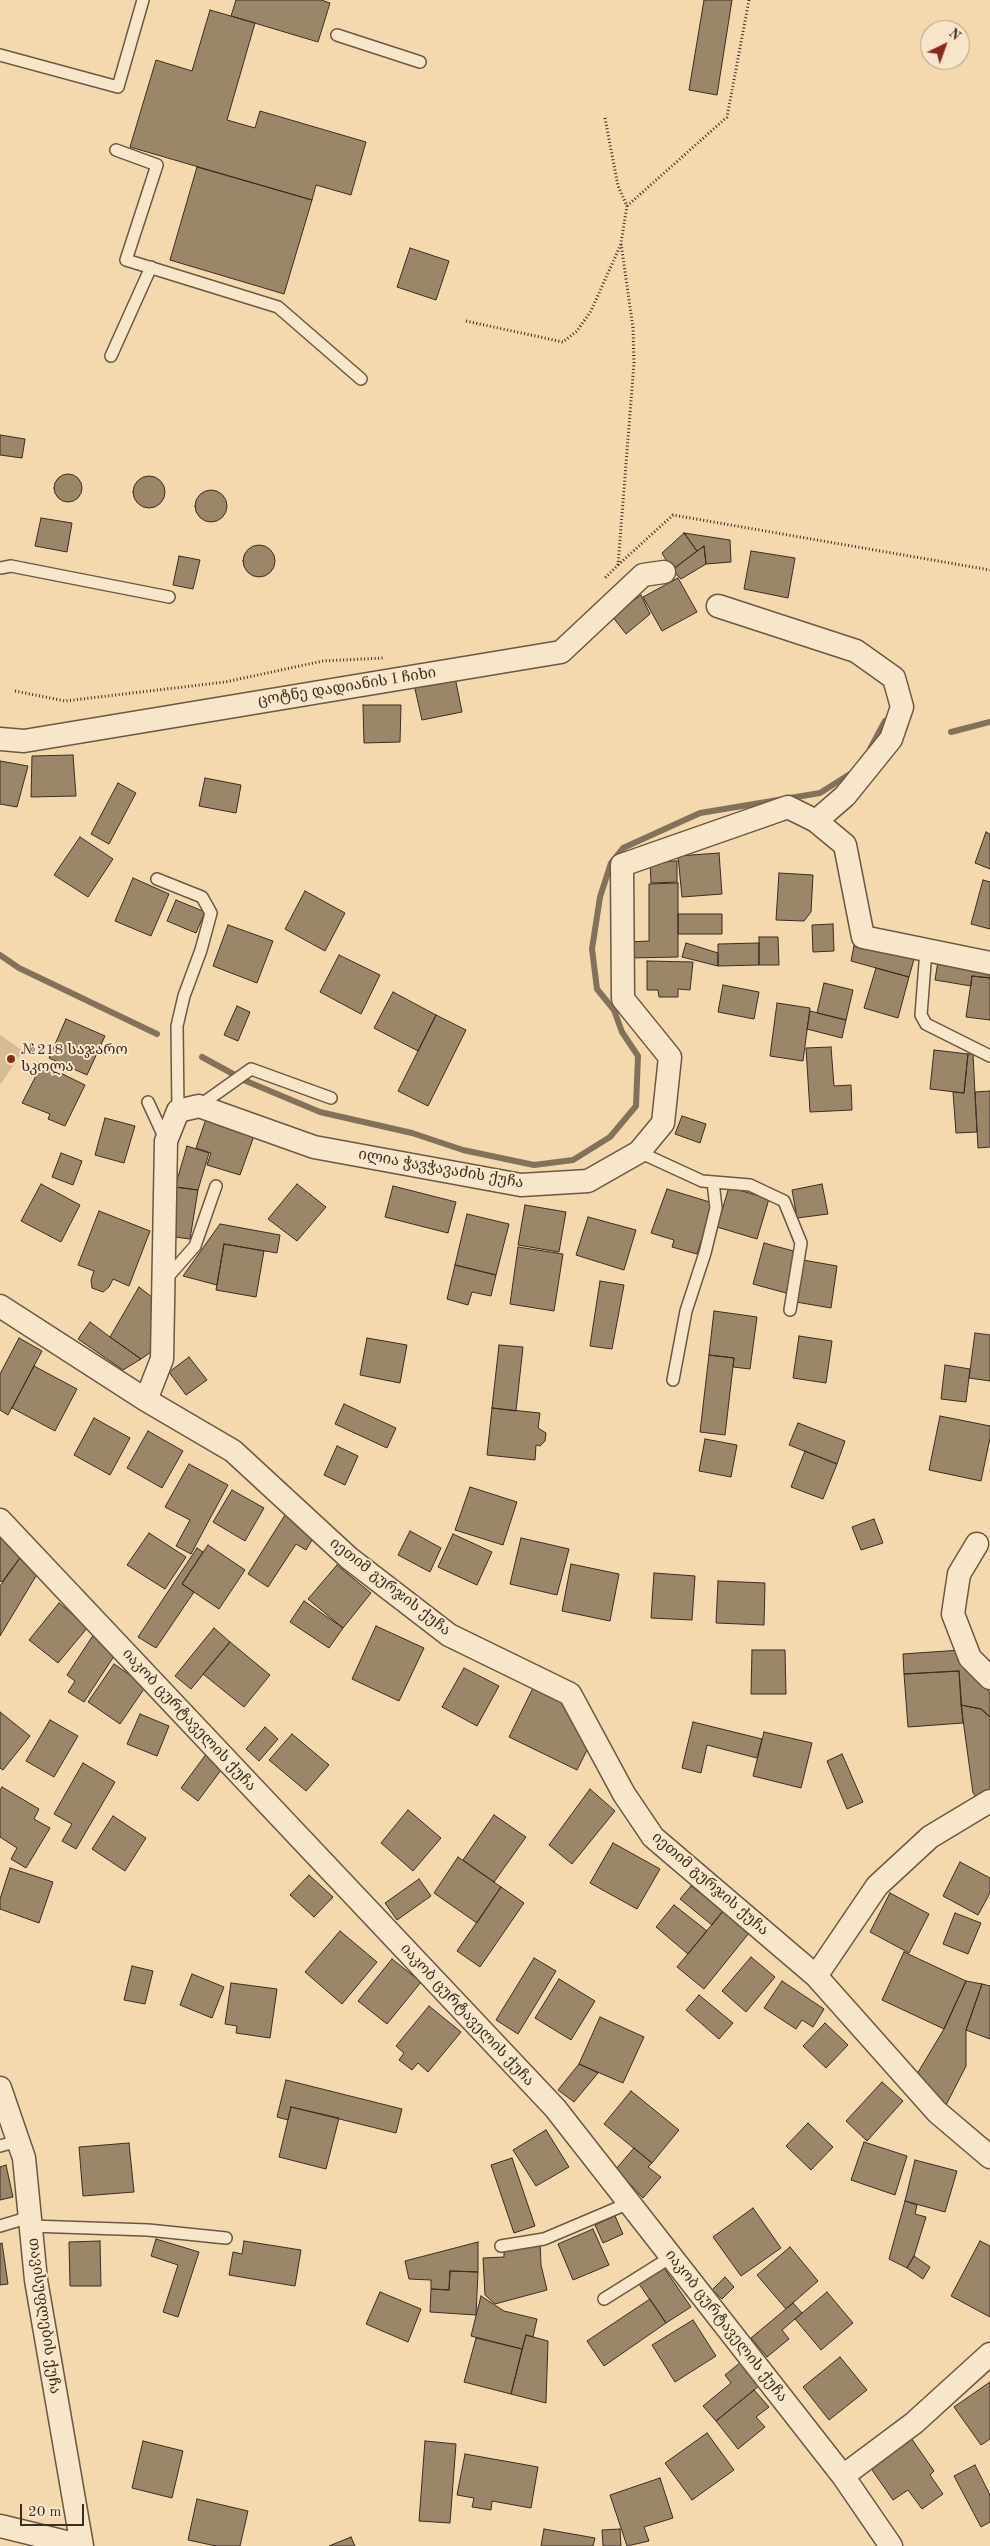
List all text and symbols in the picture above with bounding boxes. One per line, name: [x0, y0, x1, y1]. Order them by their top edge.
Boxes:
north arrow: [920, 20, 970, 70]
text: N: [946, 26, 963, 43]
street label: ცოტნე დადიანის I ჩიხი: [256, 664, 438, 710]
place label: №218 საჯარო სკოლა: [21, 1041, 128, 1076]
marker: №218 საჯარო სკოლა: [5, 1053, 17, 1065]
street label: ილია ჭავჭავაძის ქუჩა: [357, 1146, 525, 1192]
street label: იეთიმ გურჯის ქუჩა: [326, 1534, 454, 1640]
street label: იაკობ ცურტაველის ქუჩა: [118, 1645, 260, 1795]
street label: იეთიმ გურჯის ქუჩა: [648, 1828, 772, 1940]
street label: იაკობ ცურტაველის ქუჩა: [396, 1940, 538, 2090]
street label: თავისუფლების ქუჩა: [24, 2237, 64, 2395]
street label: იაკობ ცურტაველის ქუჩა: [661, 2246, 791, 2406]
scale bar: [22, 2494, 86, 2526]
text: 20 m: [28, 2505, 62, 2520]

